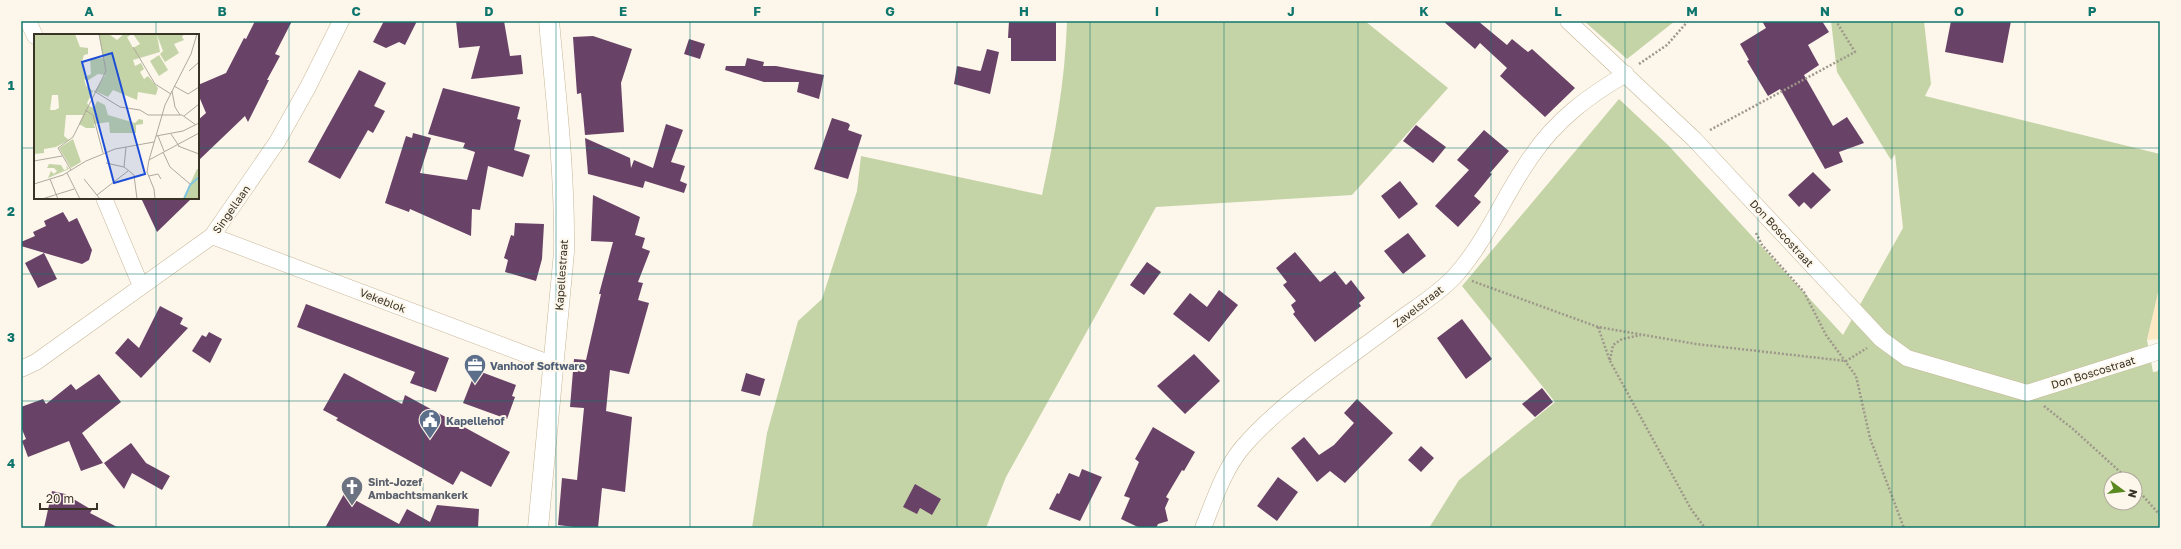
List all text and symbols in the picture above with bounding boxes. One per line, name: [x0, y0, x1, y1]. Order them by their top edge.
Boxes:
text: A: [84, 3, 94, 19]
text: B: [217, 3, 227, 19]
text: C: [351, 3, 361, 19]
text: D: [484, 3, 494, 19]
text: E: [619, 3, 627, 19]
text: F: [753, 3, 761, 19]
text: G: [885, 3, 895, 19]
text: H: [1019, 3, 1029, 19]
text: I: [1155, 3, 1159, 19]
text: J: [1287, 3, 1295, 19]
text: K: [1419, 3, 1429, 19]
text: L: [1554, 3, 1562, 19]
text: M: [1686, 3, 1698, 19]
text: N: [1820, 3, 1830, 19]
text: O: [1954, 3, 1964, 19]
text: P: [2088, 3, 2097, 19]
inset map: [34, 34, 199, 199]
text: 1: [8, 77, 15, 93]
street label: Singellaan: [210, 182, 252, 236]
street label: Don Boscostraat: [1747, 197, 1817, 269]
text: 2: [7, 203, 15, 219]
street label: Kapellestraat: [552, 239, 570, 311]
street label: Zavelstraat: [1391, 283, 1445, 329]
street label: Vekeblok: [358, 285, 408, 315]
text: 3: [7, 329, 15, 345]
office icon: Vanhoof Software: [462, 352, 488, 385]
street label: Don Boscostraat: [2049, 353, 2137, 391]
place label: Vanhoof Software: [490, 359, 586, 372]
public building icon: Kapellehof: [417, 407, 443, 440]
place label: Kapellehof: [446, 414, 505, 427]
text: 4: [7, 455, 15, 471]
north arrow: [2103, 471, 2143, 511]
church icon: Sint-Jozef Ambachtsmankerk: [339, 474, 365, 507]
place label: Sint-Jozef Ambachtsmankerk: [368, 475, 469, 501]
scale bar: [40, 485, 97, 511]
text: N: [2126, 488, 2141, 499]
text: 20 m: [46, 491, 74, 506]

